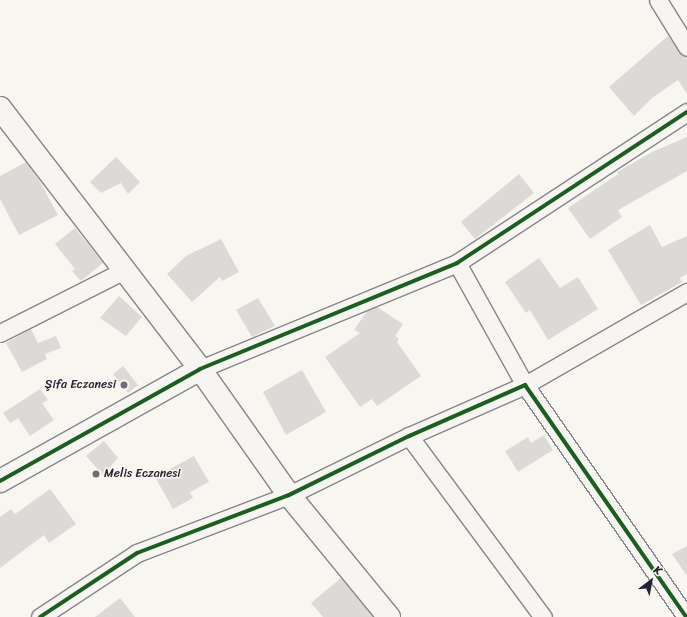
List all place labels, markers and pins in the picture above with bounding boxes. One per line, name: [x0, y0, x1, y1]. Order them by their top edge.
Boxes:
place label: Şifa Eczanesi: [45, 378, 116, 392]
marker: Şifa Eczanesi: [119, 380, 129, 390]
place label: Melis Eczanesi: [104, 467, 181, 481]
marker: Melis Eczanesi: [91, 469, 101, 479]

